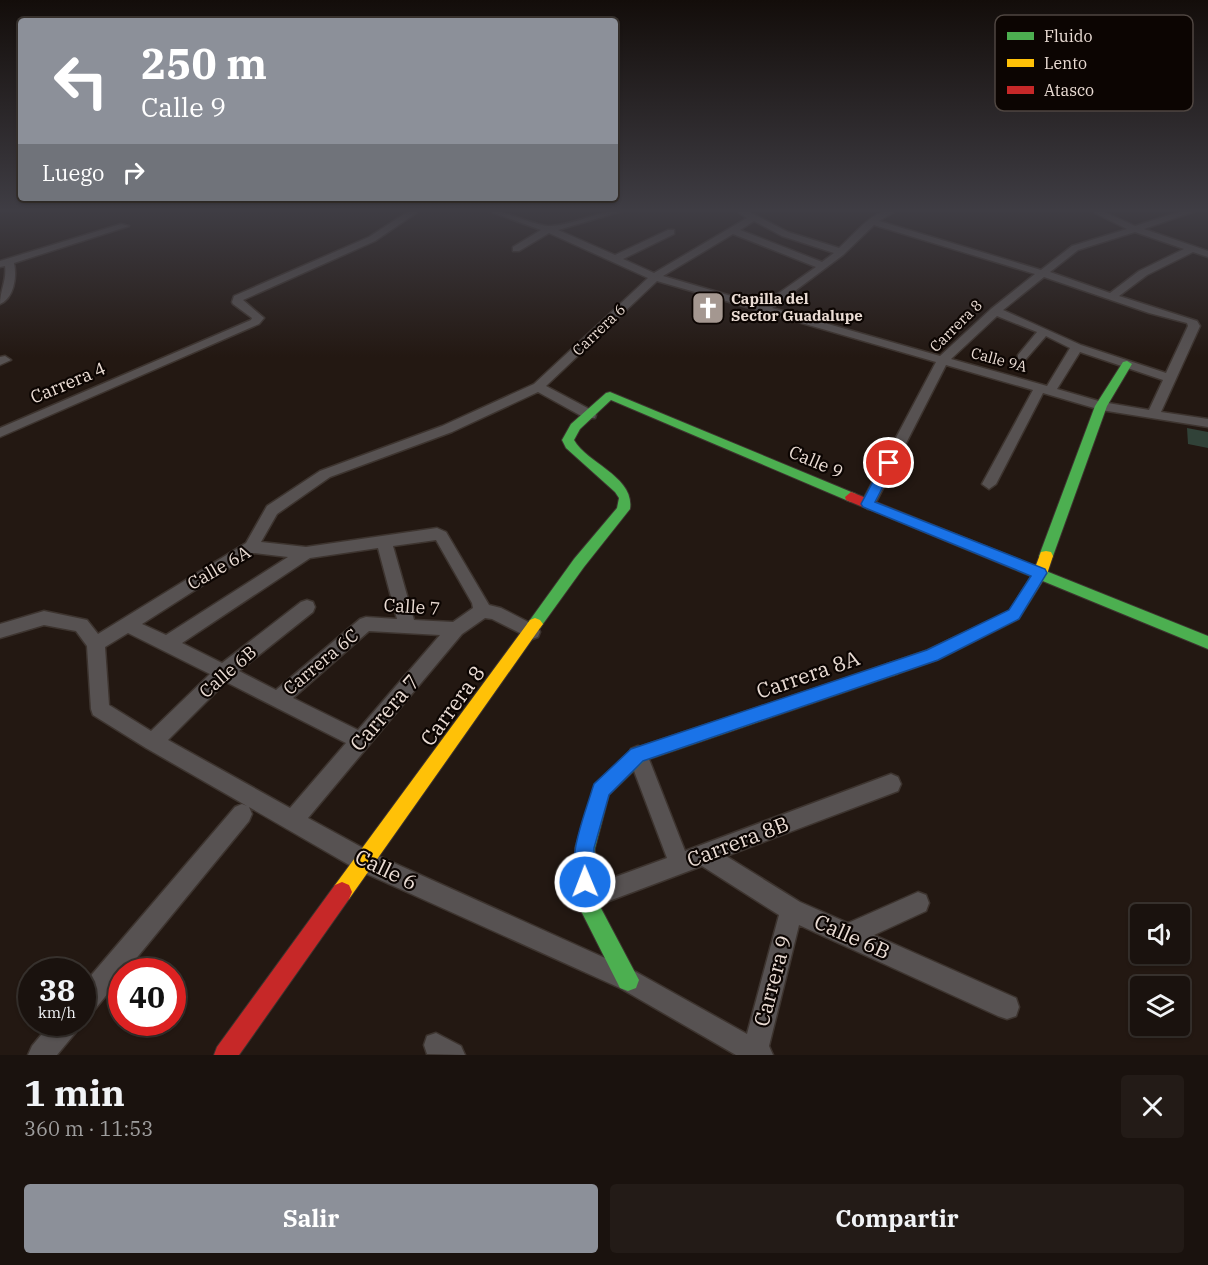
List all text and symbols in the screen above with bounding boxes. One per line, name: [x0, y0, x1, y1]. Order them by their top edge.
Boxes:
legend: [995, 15, 1193, 111]
text: Fluido: [1044, 26, 1093, 46]
text: 250 m: [141, 36, 267, 91]
icon: left: [42, 42, 120, 120]
text: Lento: [1044, 53, 1087, 73]
text: Atasco: [1044, 80, 1094, 100]
text: Calle 9: [141, 89, 226, 124]
icon: right: [117, 156, 150, 189]
text: Luego: [42, 158, 105, 187]
place label: Capilla del Sector Guadalupe: [731, 289, 863, 325]
church icon: Capilla del Sector Guadalupe: [690, 290, 726, 326]
street label: Carrera 8: [925, 295, 986, 356]
street label: Carrera 6: [568, 300, 629, 360]
street label: Calle 9A: [969, 343, 1030, 376]
street label: Carrera 4: [27, 356, 109, 409]
pin: [863, 437, 914, 488]
street label: Calle 9: [786, 440, 847, 483]
icon: arrive: [872, 446, 905, 479]
street label: Calle 6A: [183, 540, 255, 595]
street label: Calle 7: [383, 593, 441, 620]
street label: Carrera 6C: [278, 623, 363, 700]
street label: Calle 6B: [194, 640, 261, 703]
street label: Carrera 8A: [752, 643, 864, 705]
street label: Carrera 8: [414, 660, 491, 751]
street label: Carrera 7: [343, 668, 425, 757]
street label: Carrera 8B: [683, 809, 793, 873]
street label: Calle 6: [351, 842, 422, 896]
position arrow: [553, 850, 617, 914]
map controls: [1130, 904, 1190, 1036]
button: sound: [1130, 904, 1190, 964]
street label: Calle 6B: [810, 907, 895, 965]
street label: Carrera 9: [746, 932, 798, 1029]
speed limit sign: 40: [108, 958, 186, 1036]
text: 38: [39, 970, 75, 1009]
button: layers: [1130, 976, 1190, 1036]
text: km/h: [38, 1003, 76, 1022]
text: 1 min: [24, 1069, 125, 1116]
button: close: [1121, 1075, 1184, 1138]
text: 360 m · 11:53: [24, 1115, 153, 1142]
button: Salir: [24, 1184, 598, 1253]
button: Compartir: [610, 1184, 1184, 1253]

